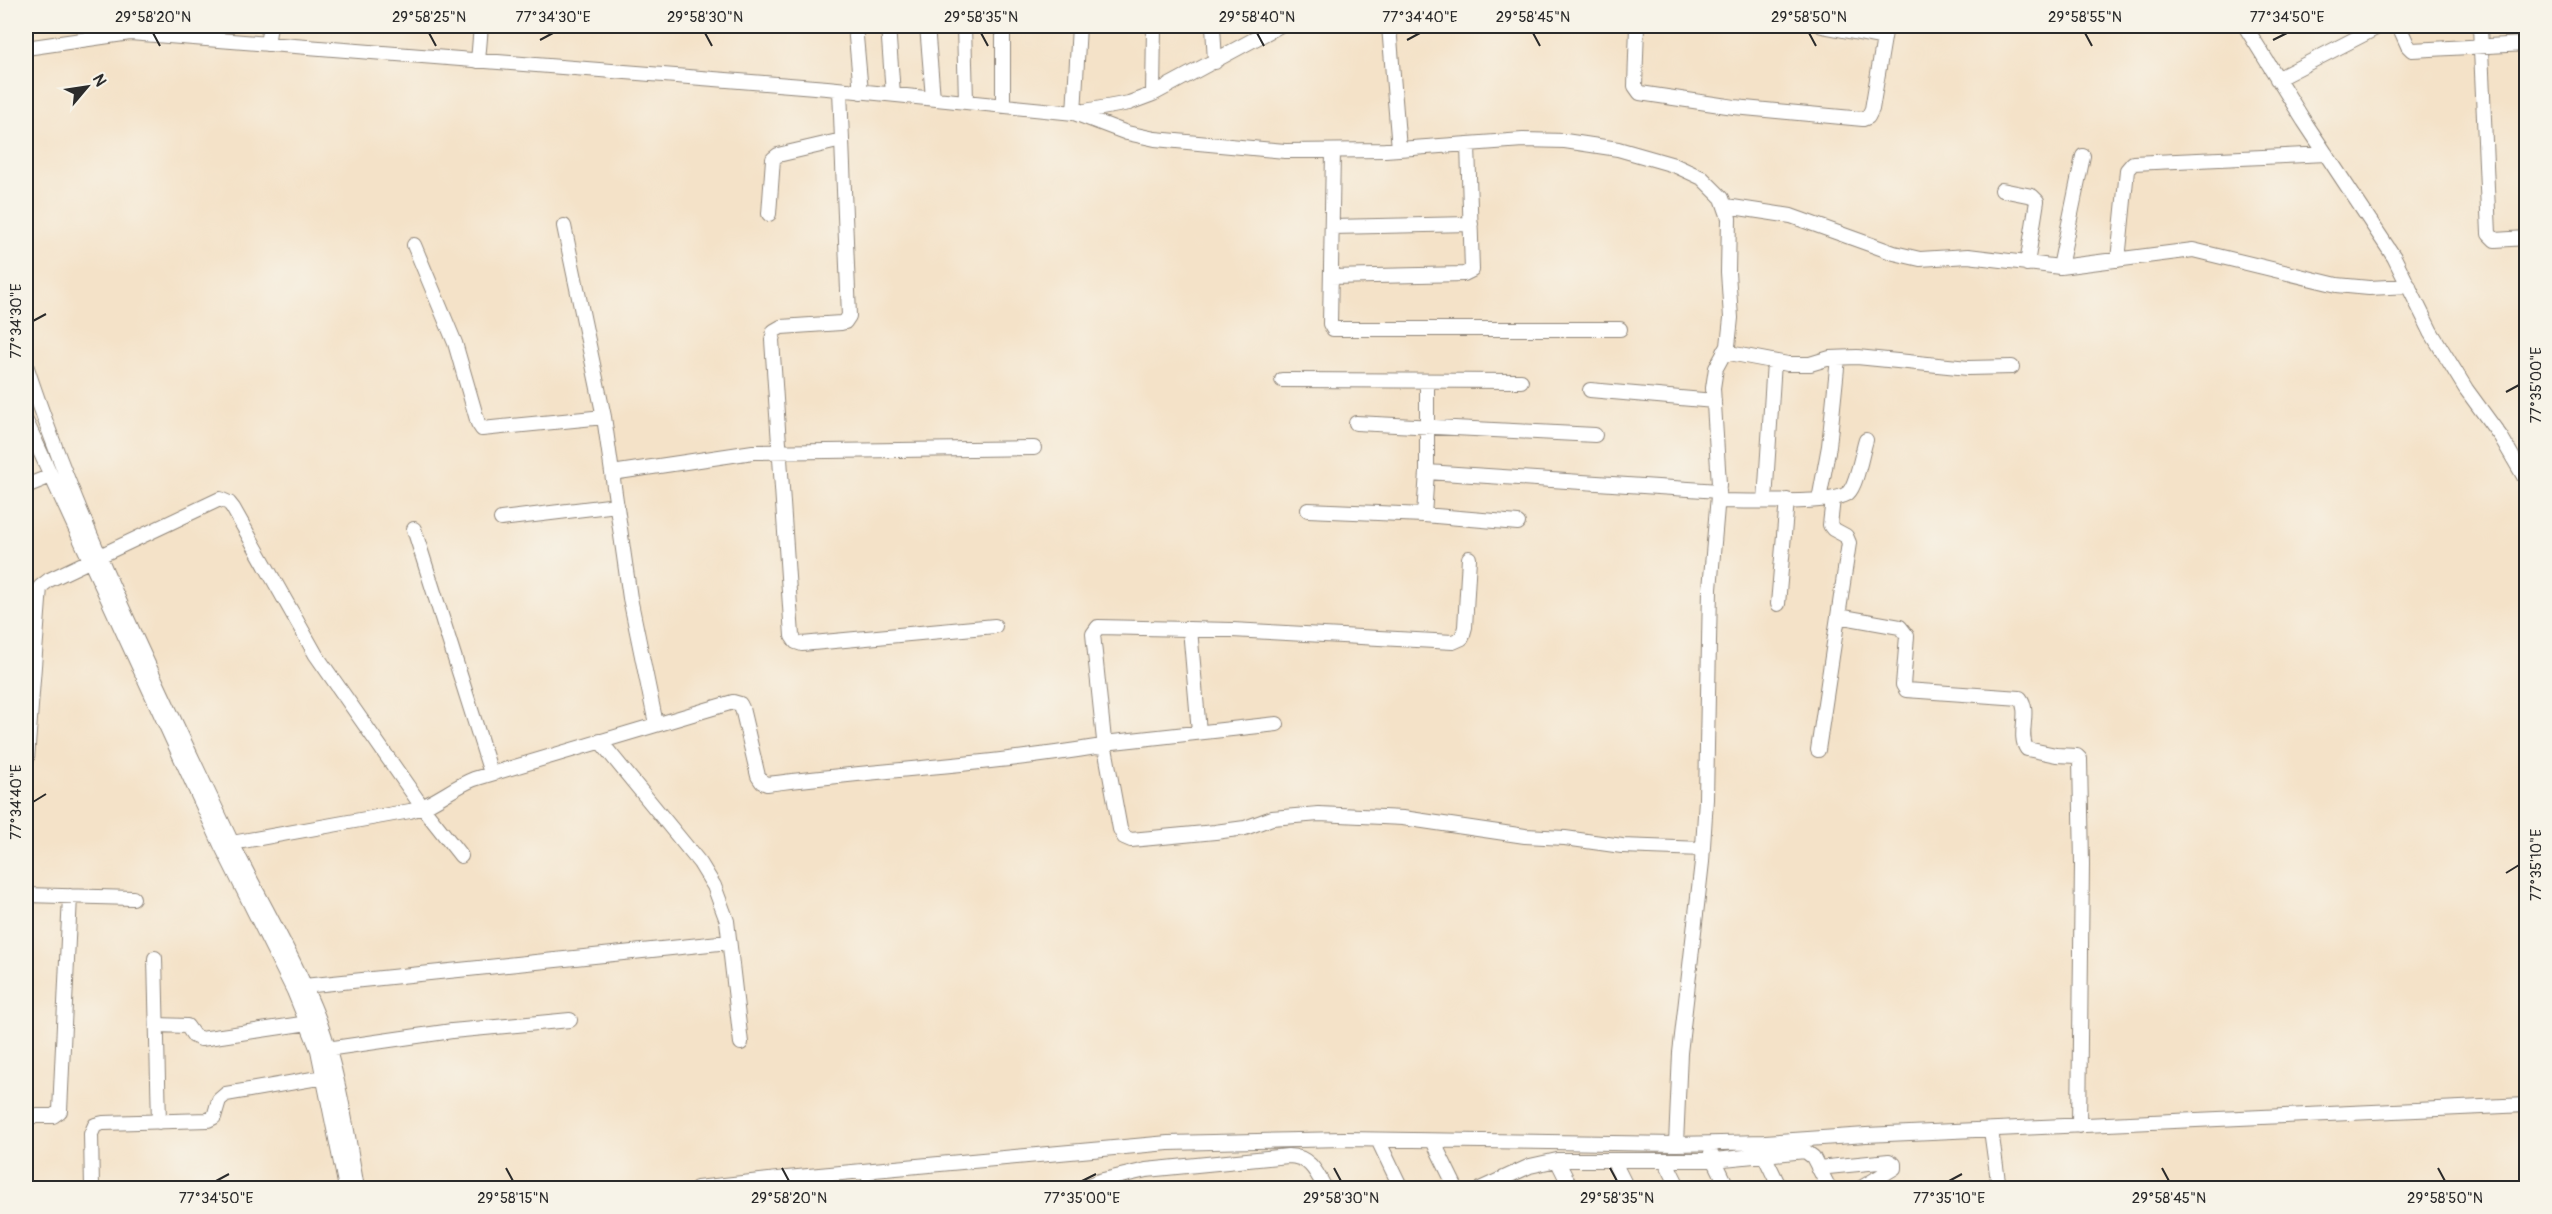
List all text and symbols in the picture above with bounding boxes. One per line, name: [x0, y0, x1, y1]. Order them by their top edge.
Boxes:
text: 29°58'20"N: [115, 8, 191, 27]
text: 29°58'25"N: [392, 8, 466, 27]
text: 77°34'30"E: [516, 8, 591, 27]
text: 29°58'30"N: [667, 8, 743, 27]
text: 29°58'35"N: [944, 8, 1018, 27]
text: 29°58'40"N: [1219, 8, 1295, 27]
text: 77°34'40"E: [1382, 8, 1458, 27]
text: 29°58'45"N: [1496, 8, 1570, 27]
text: 29°58'50"N: [1771, 8, 1847, 27]
text: 29°58'55"N: [2048, 8, 2122, 27]
text: 77°34'50"E: [2250, 8, 2325, 27]
north arrow: [57, 57, 117, 117]
text: N: [88, 71, 111, 90]
text: 77°34'30"E: [7, 283, 26, 359]
text: 77°35'00"E: [2527, 347, 2546, 423]
text: 77°34'40"E: [7, 764, 26, 840]
text: 77°35'10"E: [2527, 829, 2546, 901]
text: 77°34'50"E: [179, 1189, 254, 1208]
text: 29°58'15"N: [477, 1189, 549, 1208]
text: 29°58'20"N: [751, 1189, 827, 1208]
text: 77°35'00"E: [1044, 1189, 1120, 1208]
text: 29°58'30"N: [1303, 1189, 1379, 1208]
text: 29°58'35"N: [1580, 1189, 1654, 1208]
text: 77°35'10"E: [1913, 1189, 1985, 1208]
text: 29°58'45"N: [2132, 1189, 2206, 1208]
text: 29°58'50"N: [2407, 1189, 2483, 1208]

